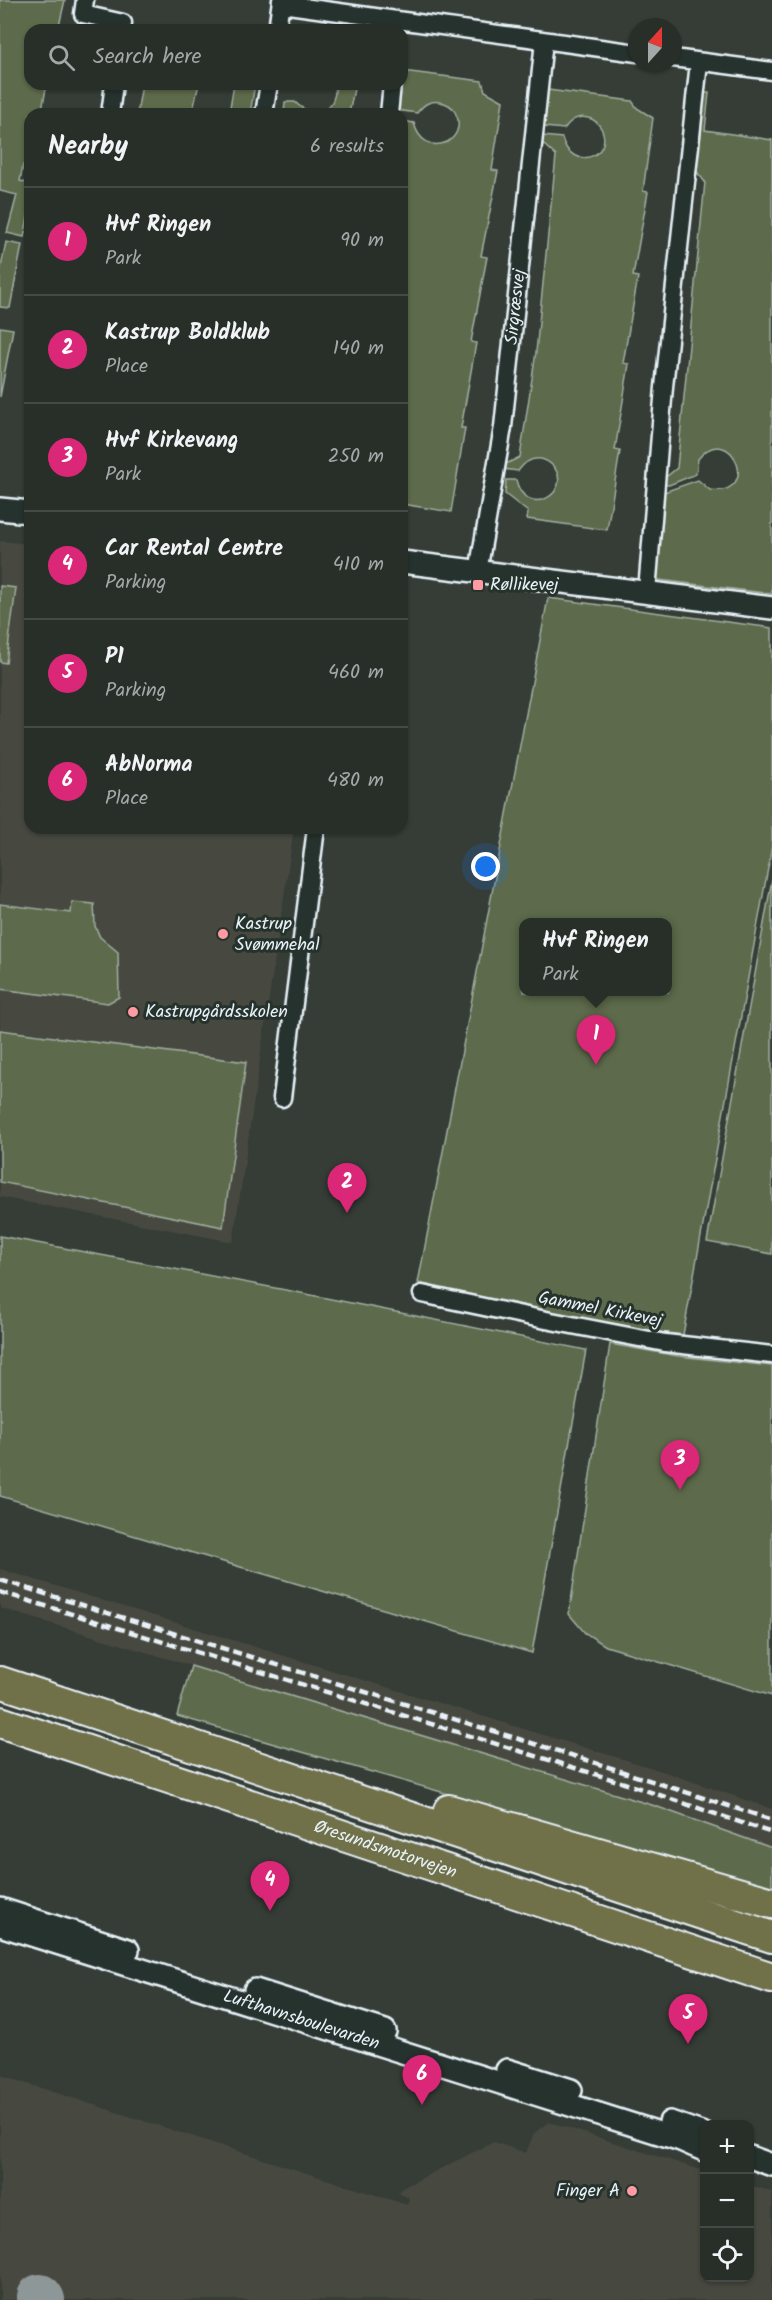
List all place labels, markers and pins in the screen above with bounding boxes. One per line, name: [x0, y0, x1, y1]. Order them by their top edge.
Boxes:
place label: Røllikevej: [490, 571, 560, 600]
marker: Røllikevej: [471, 578, 485, 592]
place label: Kastrup Svømmehal: [235, 910, 320, 960]
marker: Kastrup Svømmehal: [216, 927, 230, 941]
place label: Kastrupgårdsskolen: [145, 998, 288, 1027]
marker: Kastrupgårdsskolen: [126, 1005, 140, 1019]
pin: 1: [576, 1016, 616, 1065]
pin: 2: [328, 1164, 366, 1213]
pin: 3: [660, 1440, 700, 1490]
pin: 4: [250, 1862, 290, 1911]
pin: 5: [668, 1994, 708, 2044]
pin: 6: [402, 2056, 442, 2105]
place label: Finger A: [556, 2177, 620, 2206]
marker: Finger A: [625, 2184, 639, 2198]

